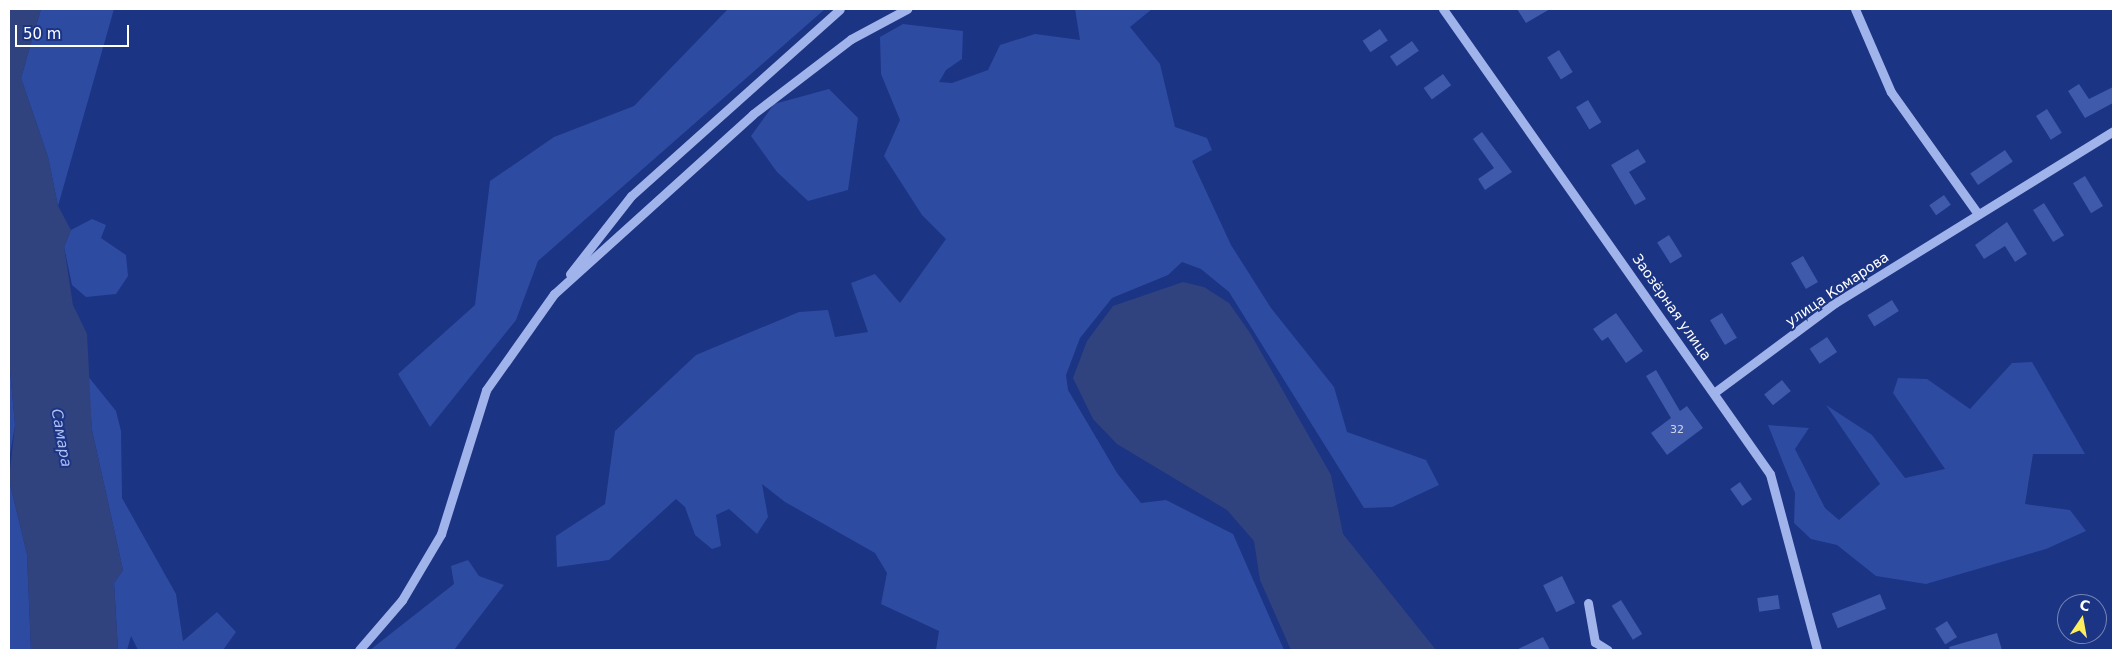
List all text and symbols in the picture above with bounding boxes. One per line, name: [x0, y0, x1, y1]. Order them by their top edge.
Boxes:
scale bar: [18, 15, 131, 47]
text: 50 m: [23, 25, 61, 43]
street label: улица Комарова: [1782, 248, 1892, 330]
street label: Заозёрная улица: [1629, 251, 1715, 363]
water label: Самара: [47, 407, 75, 469]
house number: 32: [1670, 423, 1684, 437]
north arrow: [2057, 594, 2107, 644]
text: С: [2078, 596, 2092, 614]

